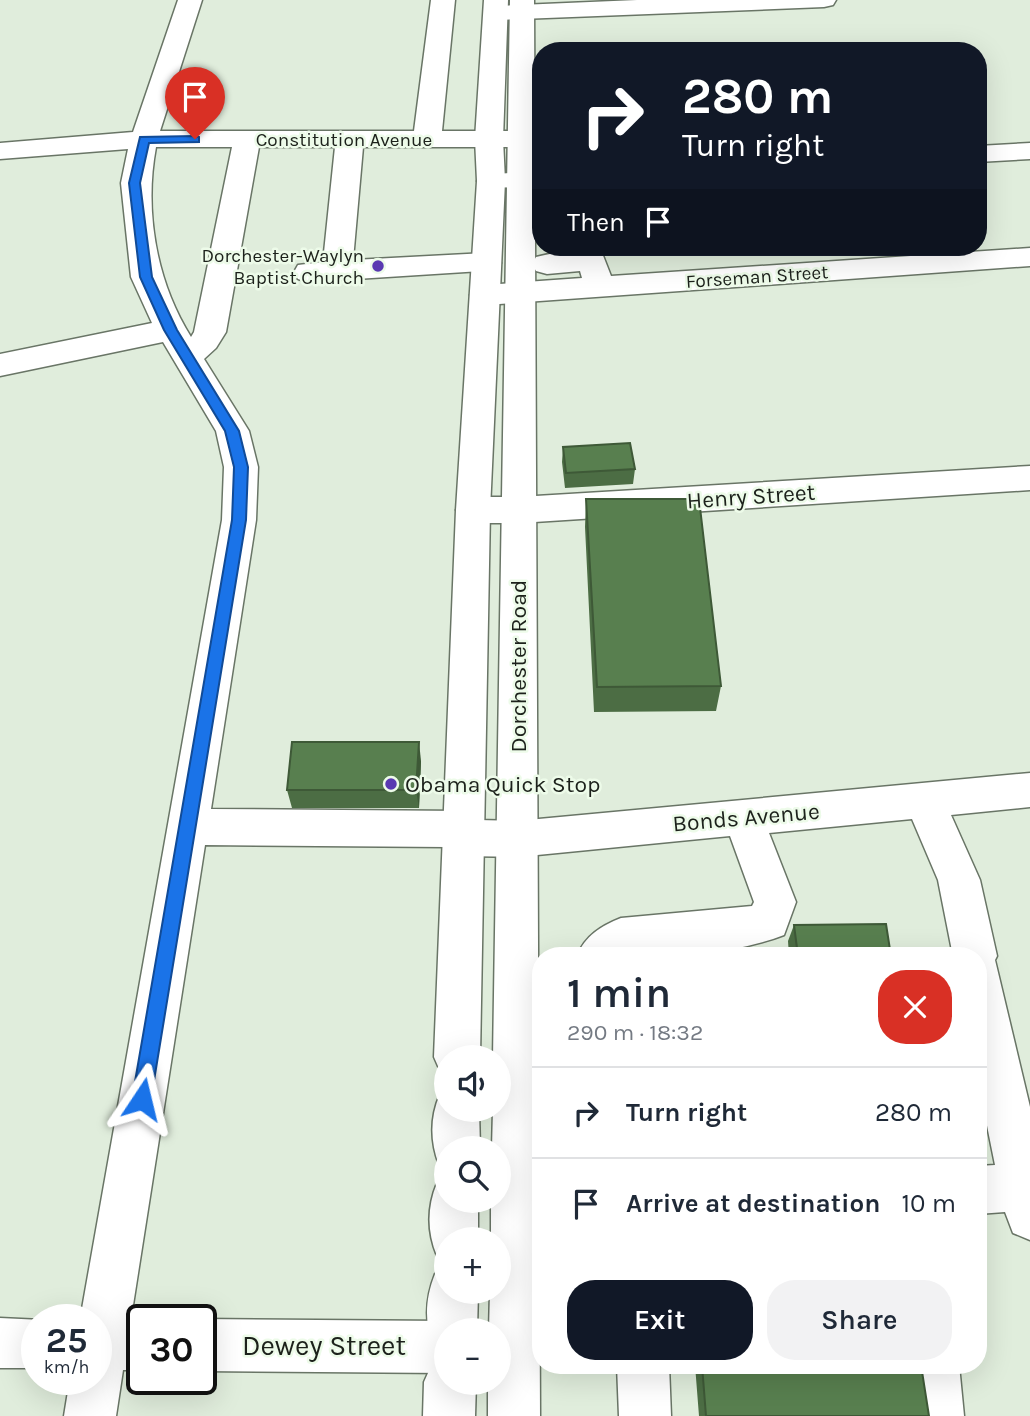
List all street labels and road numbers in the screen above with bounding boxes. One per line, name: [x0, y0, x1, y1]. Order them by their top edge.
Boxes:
street label: Constitution Avenue: [256, 129, 432, 151]
street label: Forseman Street: [685, 261, 829, 293]
street label: Henry Street: [686, 479, 817, 514]
street label: Dorchester Road: [505, 580, 532, 752]
street label: Bonds Avenue: [671, 798, 821, 837]
street label: Dewey Street: [242, 1329, 406, 1362]

